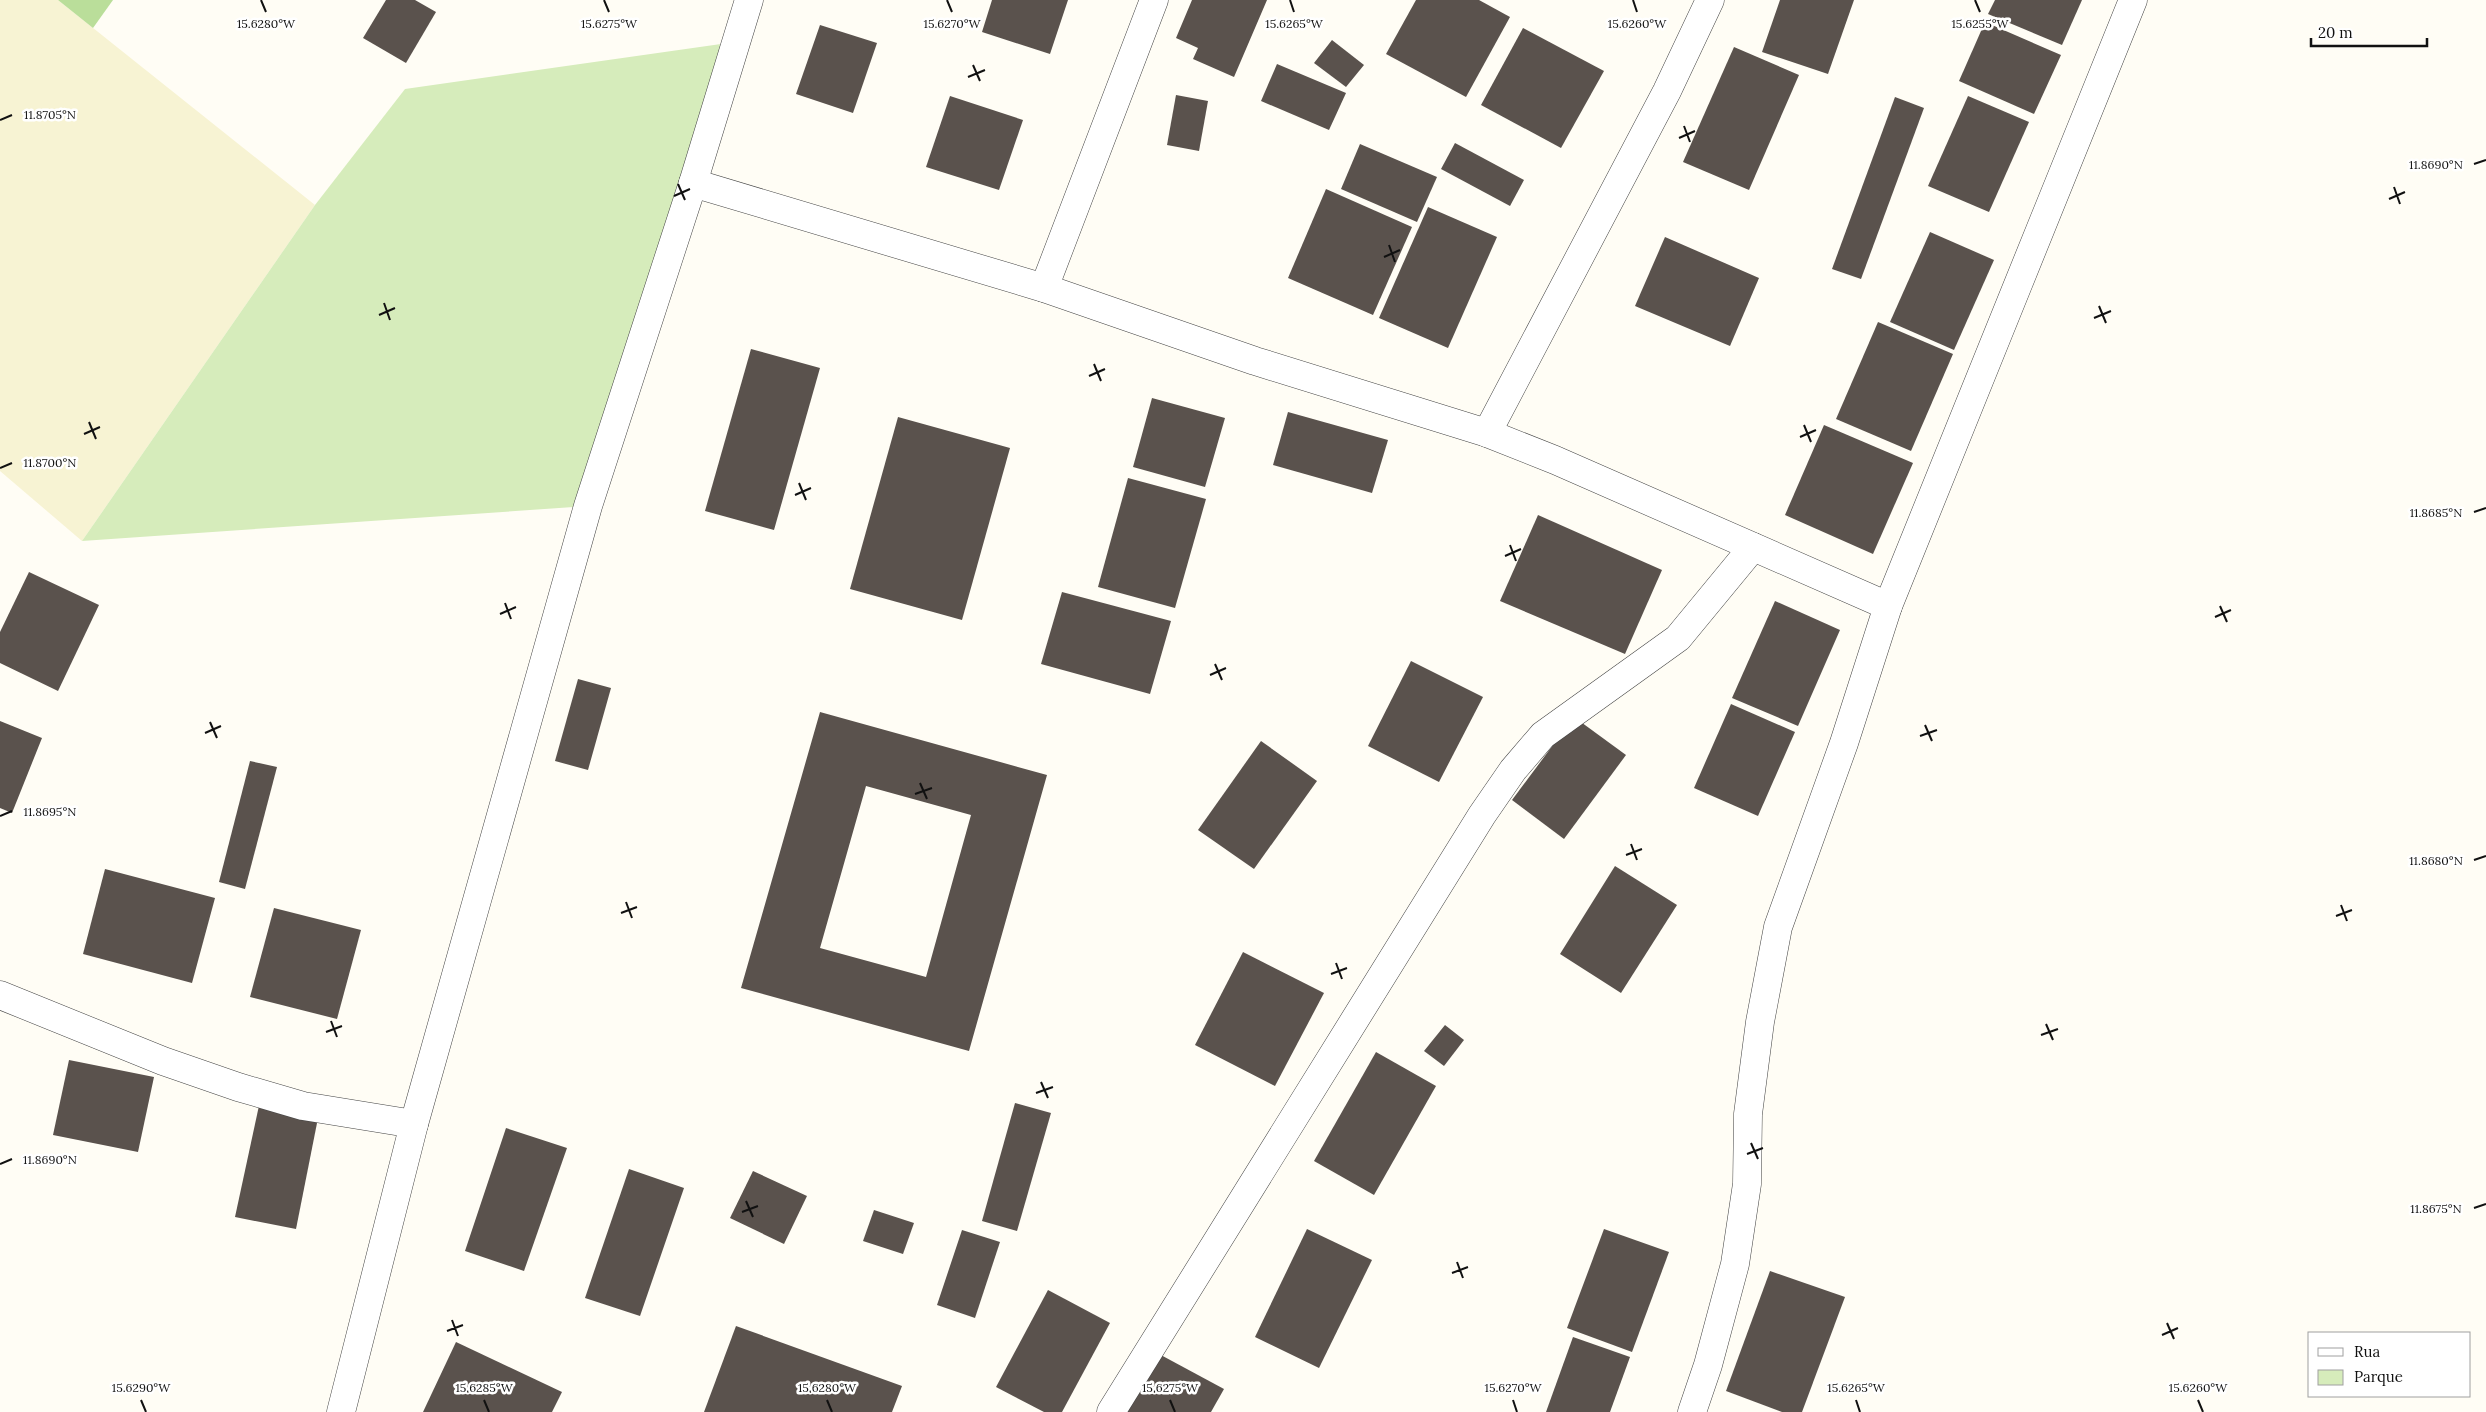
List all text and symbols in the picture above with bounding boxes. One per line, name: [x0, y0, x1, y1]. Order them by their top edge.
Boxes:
scale bar: [2311, 15, 2427, 47]
text: 15.6280°W: [237, 16, 296, 31]
text: 15.6275°W: [581, 16, 638, 31]
text: 15.6270°W: [924, 16, 982, 31]
text: 15.6265°W: [1265, 16, 1324, 31]
text: 15.6260°W: [1608, 16, 1667, 31]
text: 15.6255°W: [1951, 16, 2010, 31]
text: 20 m: [2318, 23, 2353, 42]
text: 11.8705°N: [24, 107, 76, 122]
text: 11.8690°N: [2409, 157, 2463, 172]
text: 11.8700°N: [24, 455, 76, 470]
text: 11.8685°N: [2410, 505, 2462, 520]
text: 11.8695°N: [24, 804, 76, 819]
text: 11.8680°N: [2409, 853, 2463, 868]
text: 11.8690°N: [23, 1152, 77, 1167]
text: 11.8675°N: [2410, 1201, 2462, 1216]
legend: [2308, 1332, 2471, 1397]
text: Rua: [2354, 1342, 2380, 1361]
text: Parque: [2354, 1367, 2403, 1386]
text: 15.6290°W: [112, 1380, 171, 1395]
text: 15.6285°W: [455, 1380, 514, 1395]
text: 15.6280°W: [798, 1380, 857, 1395]
text: 15.6275°W: [1142, 1380, 1199, 1395]
text: 15.6270°W: [1485, 1380, 1543, 1395]
text: 15.6265°W: [1827, 1380, 1886, 1395]
text: 15.6260°W: [2169, 1380, 2228, 1395]

